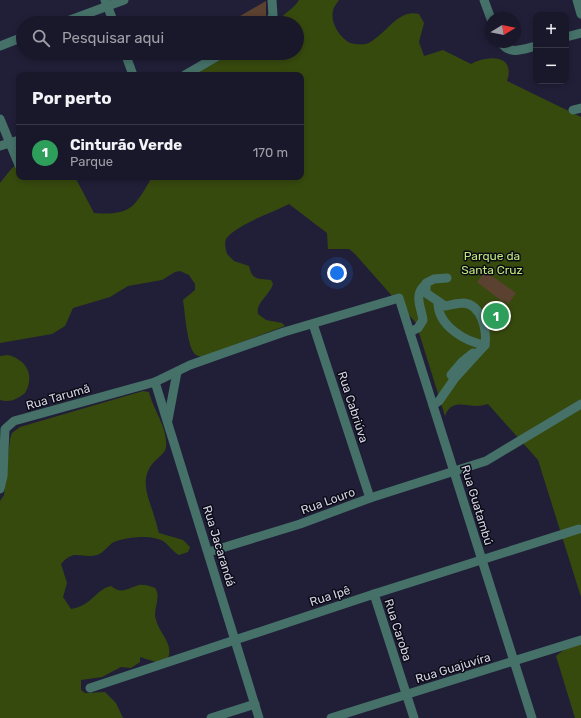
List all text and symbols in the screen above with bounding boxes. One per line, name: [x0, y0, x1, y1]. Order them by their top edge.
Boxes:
north arrow: [485, 12, 521, 48]
map controls: [533, 12, 569, 84]
button: +: [533, 12, 569, 48]
search box: [16, 16, 304, 60]
icon: search: [30, 27, 52, 49]
text: Pesquisar aqui: [62, 29, 164, 47]
button: −: [533, 48, 569, 84]
text: Por perto: [32, 88, 112, 108]
text: Cinturão Verde: [70, 136, 182, 154]
text: 1: [42, 145, 48, 160]
text: 170 m: [253, 145, 288, 160]
text: Parque: [70, 154, 113, 169]
park label: Parque da Santa Cruz: [461, 249, 523, 277]
your location: [327, 263, 347, 283]
pin: 1: [483, 301, 509, 331]
street label: Rua Cabriúva: [335, 370, 371, 444]
street label: Rua Tarumã: [24, 381, 92, 413]
street label: Rua Guatambú: [458, 463, 496, 547]
street label: Rua Louro: [299, 485, 357, 517]
street label: Rua Jacarandá: [200, 504, 238, 588]
street label: Rua Ipê: [308, 583, 352, 609]
street label: Rua Caroba: [381, 597, 415, 663]
street label: Rua Guajuvíra: [414, 650, 492, 686]

